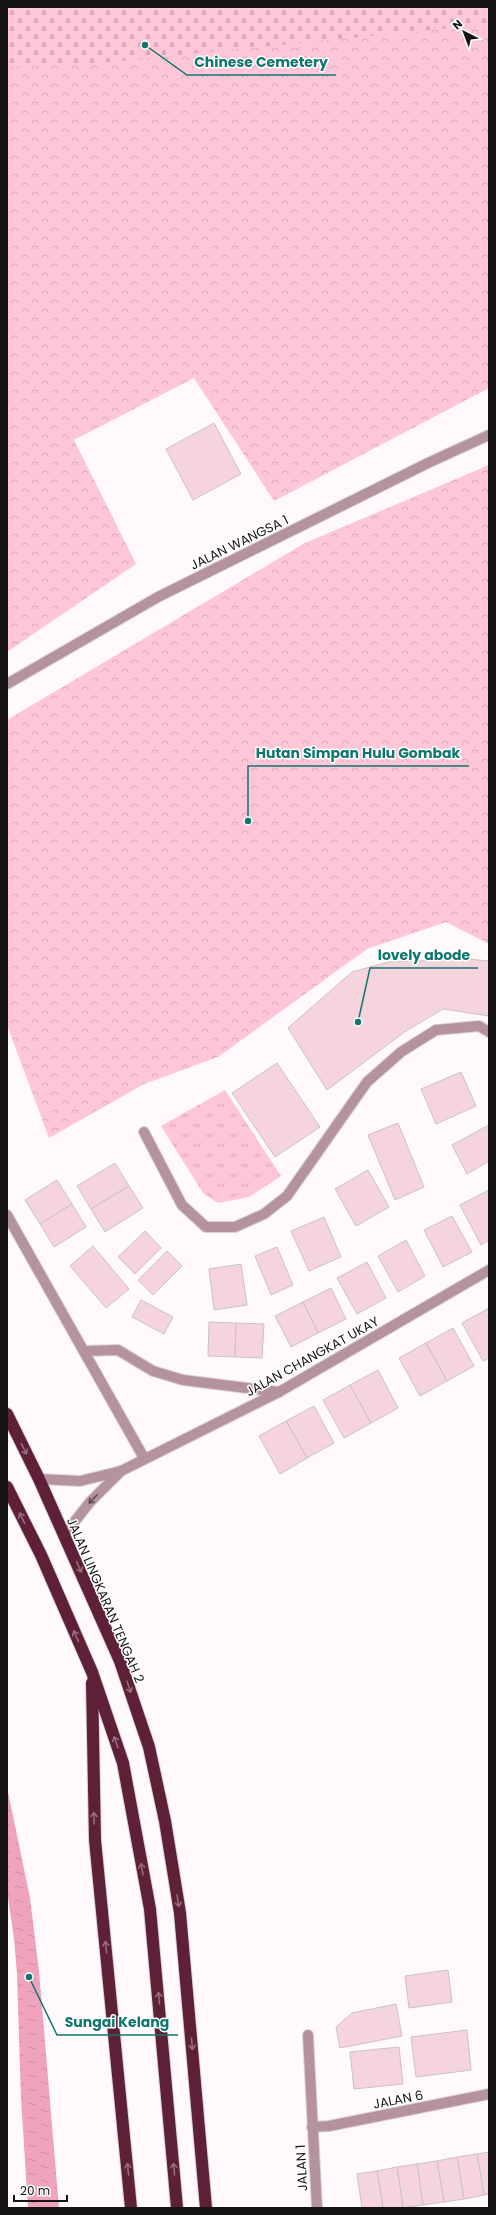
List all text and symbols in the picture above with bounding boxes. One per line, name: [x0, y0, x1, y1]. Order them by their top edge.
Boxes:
north arrow: [444, 12, 484, 52]
text: N: [449, 16, 466, 33]
callout: Chinese Cemetery: [187, 49, 336, 75]
text: Chinese Cemetery: [194, 52, 328, 72]
street label: JALAN WANGSA 1: [187, 510, 292, 575]
callout: Hutan Simpan Hulu Gombak: [248, 740, 469, 766]
text: Hutan Simpan Hulu Gombak: [256, 743, 461, 763]
callout: lovely abode: [370, 942, 478, 968]
text: lovely abode: [378, 945, 471, 965]
street label: JALAN CHANGKAT UKAY: [242, 1312, 383, 1401]
one-way arrow: [21, 1443, 28, 1455]
one-way arrow: [89, 1494, 98, 1504]
one-way arrow: [18, 1512, 25, 1524]
street label: JALAN LINGKARAN TENGAH 2: [62, 1514, 149, 1686]
one-way arrow: [75, 1561, 83, 1573]
one-way arrow: [72, 1630, 79, 1642]
one-way arrow: [126, 1680, 133, 1693]
one-way arrow: [112, 1736, 119, 1749]
one-way arrow: [90, 1812, 98, 1825]
one-way arrow: [138, 1863, 146, 1876]
one-way arrow: [174, 1894, 182, 1907]
one-way arrow: [102, 1941, 109, 1954]
one-way arrow: [156, 1992, 163, 2005]
callout: Sungai Kelang: [57, 2009, 178, 2035]
text: Sungai Kelang: [65, 2012, 169, 2032]
one-way arrow: [188, 2037, 195, 2050]
street label: JALAN 6: [371, 2085, 425, 2114]
street label: JALAN 1: [291, 2144, 312, 2192]
one-way arrow: [124, 2163, 131, 2176]
one-way arrow: [170, 2163, 178, 2176]
scale bar: [14, 2177, 67, 2203]
text: 20 m: [20, 2182, 50, 2199]

